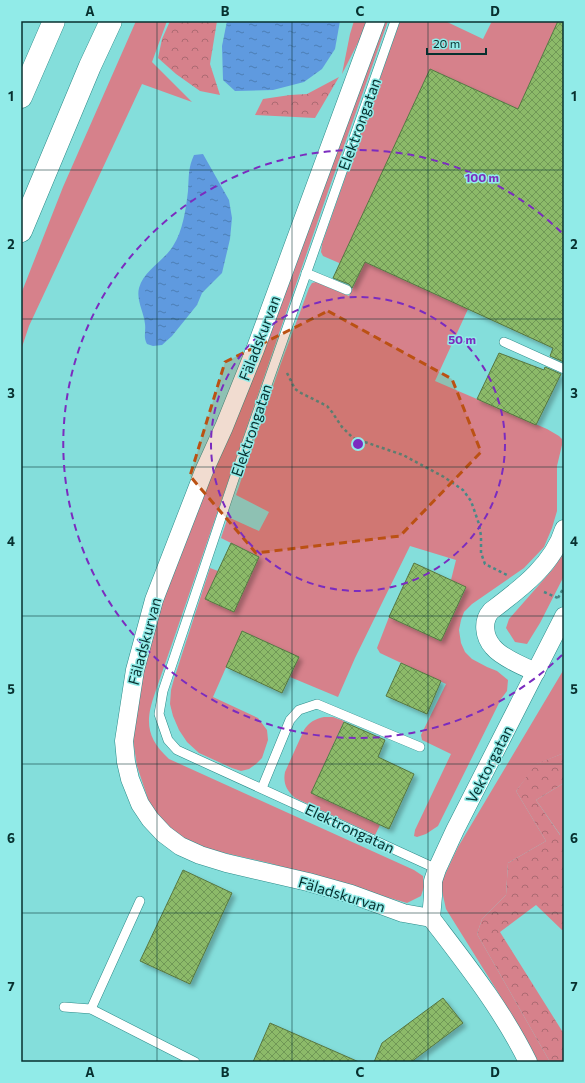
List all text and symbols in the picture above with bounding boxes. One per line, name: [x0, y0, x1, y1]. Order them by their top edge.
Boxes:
text: A: [85, 3, 95, 19]
text: B: [221, 3, 230, 19]
text: C: [356, 3, 365, 19]
text: D: [490, 3, 500, 19]
scale bar: [427, 30, 486, 56]
text: 20 m: [433, 36, 460, 50]
street label: Elektrongatan: [334, 76, 384, 172]
text: 1: [8, 88, 14, 104]
text: 1: [571, 88, 577, 104]
text: 100 m: [465, 170, 499, 184]
text: 2: [7, 236, 15, 252]
text: 2: [570, 236, 578, 252]
street label: Fäladskurvan: [235, 293, 283, 383]
text: 50 m: [448, 332, 476, 346]
street label: Elektrongatan: [227, 381, 275, 479]
text: 3: [7, 385, 15, 401]
text: 3: [570, 385, 578, 401]
centre of rings: [351, 437, 365, 451]
text: 4: [7, 533, 15, 549]
text: 4: [570, 533, 578, 549]
street label: Fäladskurvan: [124, 595, 164, 687]
text: 5: [7, 681, 15, 697]
text: 5: [570, 681, 578, 697]
street label: Vektorgatan: [462, 722, 516, 806]
street label: Elektrongatan: [302, 799, 398, 857]
text: 6: [7, 830, 15, 846]
text: 6: [570, 830, 578, 846]
street label: Fäladskurvan: [296, 872, 388, 916]
text: 7: [7, 978, 15, 994]
text: 7: [570, 978, 578, 994]
text: A: [85, 1064, 95, 1080]
text: B: [221, 1064, 230, 1080]
text: C: [356, 1064, 365, 1080]
text: D: [490, 1064, 500, 1080]

